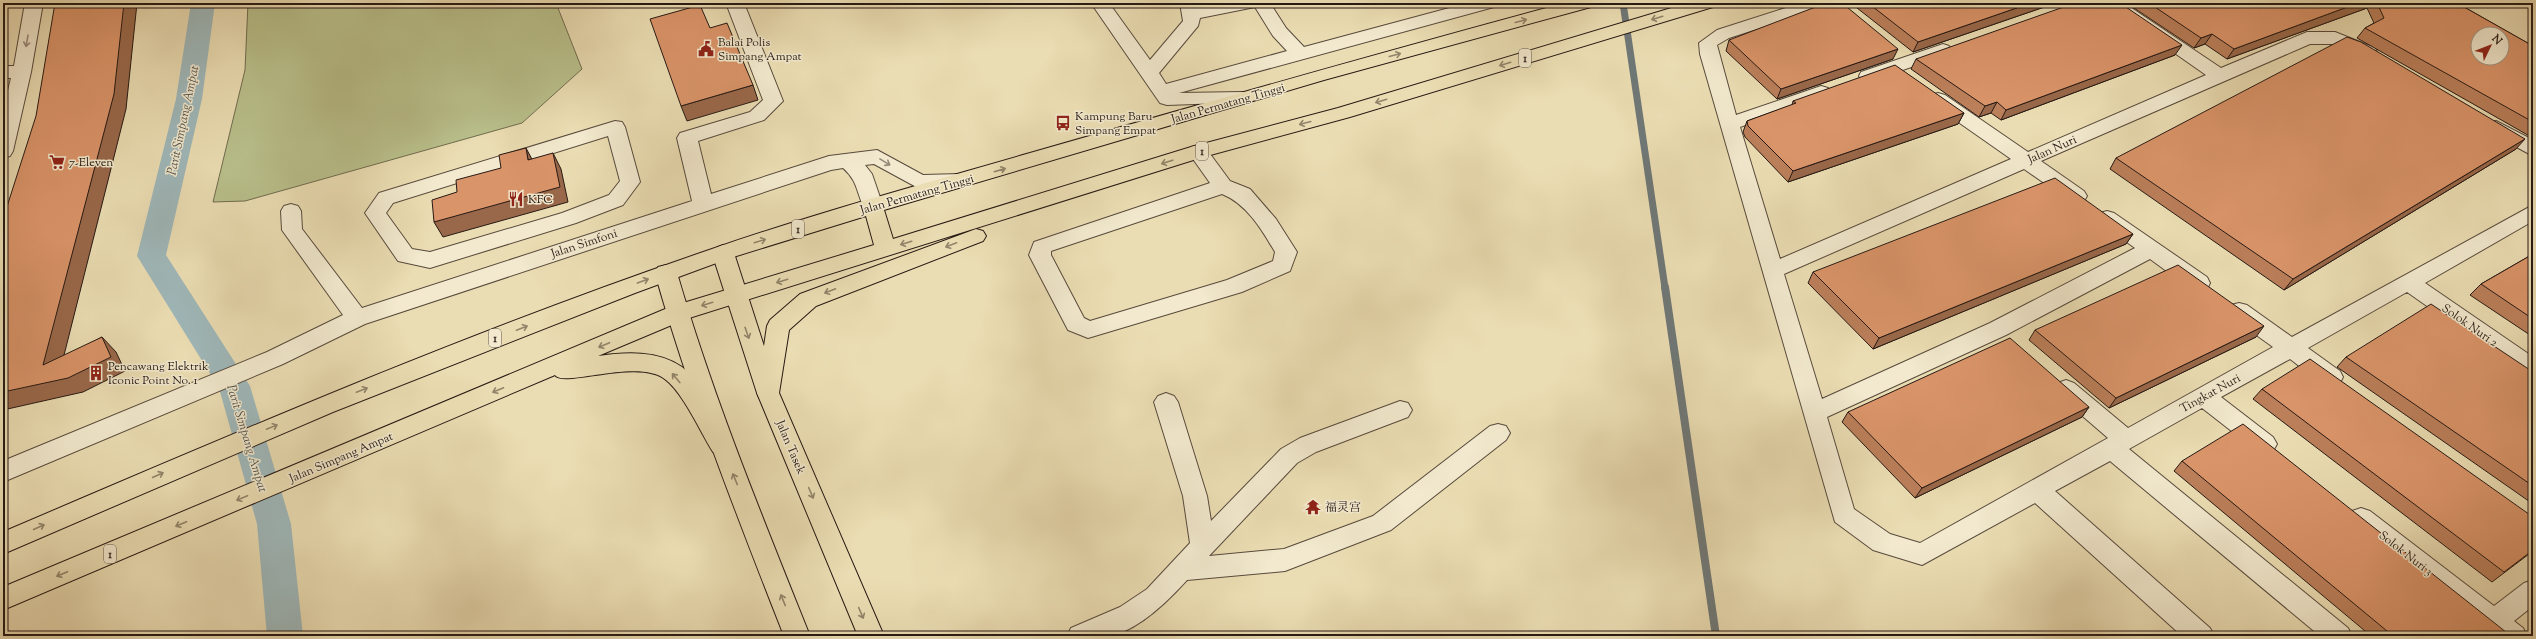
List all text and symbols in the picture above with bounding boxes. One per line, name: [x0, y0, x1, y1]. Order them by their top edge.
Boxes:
one-way arrow: [1650, 15, 1663, 22]
one-way arrow: [1514, 17, 1527, 24]
north arrow: [2470, 26, 2510, 66]
text: N: [2487, 30, 2506, 49]
place label: Balai Polis Simpang Ampat: [718, 34, 802, 66]
one-way arrow: [23, 35, 31, 48]
public building icon: Balai Polis Simpang Ampat: [697, 40, 715, 58]
road number: 1: [1519, 49, 1531, 67]
one-way arrow: [1389, 51, 1402, 58]
one-way arrow: [1499, 61, 1512, 68]
water label: Parit Simpang Ampat: [164, 64, 204, 177]
street label: Jalan Permatang Tinggi: [1168, 79, 1288, 129]
one-way arrow: [1375, 98, 1388, 105]
place label: Kampung Baru Simpang Empat: [1075, 108, 1156, 140]
bus stop icon: Kampung Baru Simpang Empat: [1054, 114, 1072, 132]
one-way arrow: [1299, 120, 1312, 127]
street label: Jalan Nuri: [2024, 131, 2080, 169]
road number: 1: [1196, 142, 1208, 160]
supermarket icon: 7-Eleven: [48, 153, 66, 171]
place label: 7-Eleven: [69, 154, 113, 172]
one-way arrow: [879, 159, 891, 167]
one-way arrow: [1160, 159, 1173, 166]
one-way arrow: [993, 166, 1006, 173]
street label: Jalan Permatang Tinggi: [857, 170, 977, 220]
restaurant icon: KFC: [507, 190, 525, 208]
place label: KFC: [528, 191, 553, 209]
road number: 1: [792, 220, 804, 238]
street label: Jalan Simfoni: [548, 225, 620, 263]
one-way arrow: [754, 237, 767, 244]
one-way arrow: [900, 240, 913, 247]
one-way arrow: [946, 242, 958, 250]
one-way arrow: [637, 277, 650, 284]
one-way arrow: [776, 278, 789, 285]
one-way arrow: [824, 288, 836, 296]
street label: Solok Nuri 2: [2438, 300, 2502, 352]
one-way arrow: [701, 301, 714, 308]
one-way arrow: [515, 323, 527, 331]
one-way arrow: [744, 326, 751, 339]
road number: 1: [489, 329, 501, 347]
one-way arrow: [599, 342, 611, 349]
place label: Pencawang Elektrik Iconic Point No. 1: [108, 358, 209, 390]
building icon: Pencawang Elektrik Iconic Point No. 1: [87, 364, 105, 382]
street label: Tingkat Nuri: [2177, 369, 2245, 418]
one-way arrow: [672, 372, 681, 383]
water label: Parit Simpang Ampat: [221, 383, 271, 495]
one-way arrow: [355, 386, 367, 394]
one-way arrow: [493, 387, 505, 394]
street label: Jalan Tasek: [770, 417, 810, 478]
one-way arrow: [266, 422, 278, 430]
street label: Jalan Simpang Ampat: [286, 428, 396, 488]
one-way arrow: [152, 471, 164, 478]
one-way arrow: [730, 474, 738, 486]
one-way arrow: [807, 487, 815, 499]
one-way arrow: [236, 495, 248, 503]
temple icon: 福灵宫: [1304, 498, 1322, 516]
place label: 福灵宫: [1325, 499, 1361, 517]
one-way arrow: [176, 521, 188, 528]
one-way arrow: [32, 523, 44, 530]
street label: Solok Nuri 3: [2375, 527, 2436, 581]
road number: 1: [104, 545, 116, 563]
one-way arrow: [56, 571, 68, 579]
one-way arrow: [779, 594, 786, 606]
one-way arrow: [858, 607, 866, 619]

